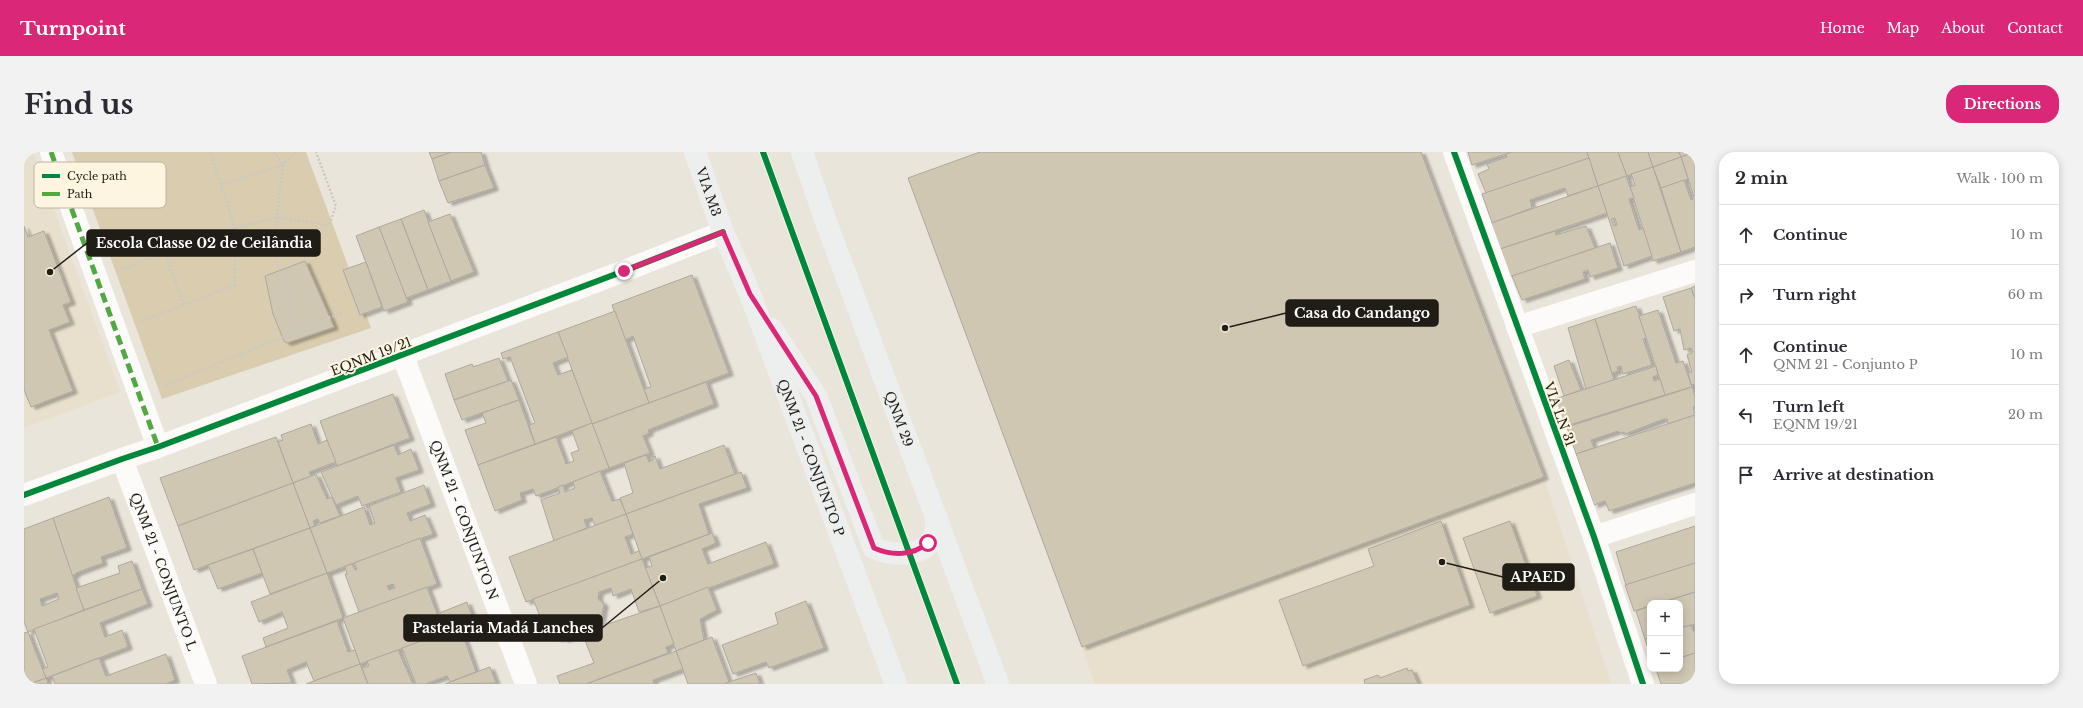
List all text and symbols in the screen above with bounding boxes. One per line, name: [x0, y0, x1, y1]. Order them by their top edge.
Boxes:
text: Turnpoint: [20, 17, 126, 40]
text: Home: [1820, 19, 1865, 37]
text: Map: [1887, 19, 1919, 37]
text: About: [1941, 19, 1985, 37]
text: Contact: [2007, 19, 2063, 37]
button: Directions: [1946, 85, 2059, 123]
text: Find us: [24, 87, 134, 122]
legend: [34, 162, 166, 208]
street label: VIA M3: [692, 164, 725, 219]
text: 2 min: [1735, 168, 1788, 189]
text: Cycle path: [67, 169, 127, 183]
text: Walk · 100 m: [1956, 170, 2043, 187]
text: Path: [67, 187, 93, 201]
icon: ahead: [1735, 224, 1757, 246]
text: Continue: [1773, 225, 1848, 244]
text: 10 m: [2010, 226, 2043, 243]
callout: Escola Classe 02 de Ceilândia: [87, 230, 320, 256]
text: Escola Classe 02 de Ceilândia: [96, 234, 312, 252]
route end: [615, 262, 633, 280]
icon: right: [1735, 284, 1757, 306]
text: Turn right: [1773, 285, 1856, 304]
text: 60 m: [2008, 286, 2043, 303]
callout: Casa do Candango: [1286, 300, 1438, 326]
text: Casa do Candango: [1294, 304, 1430, 322]
street label: EQNM 19/21: [328, 333, 414, 380]
text: Continue: [1773, 337, 1848, 356]
icon: ahead: [1735, 344, 1757, 366]
text: 10 m: [2010, 346, 2043, 363]
text: QNM 21 - Conjunto P: [1773, 356, 1918, 373]
street label: QNM 21 - CONJUNTO P: [774, 377, 848, 539]
street label: VIA LN 31: [1540, 379, 1579, 449]
street label: QNM 29: [881, 389, 917, 449]
text: Turn left: [1773, 397, 1844, 416]
icon: left: [1735, 404, 1757, 426]
text: 20 m: [2008, 406, 2043, 423]
text: EQNM 19/21: [1773, 416, 1858, 433]
street label: QNM 21 - CONJUNTO N: [426, 438, 502, 603]
icon: arrive: [1735, 464, 1757, 486]
text: Arrive at destination: [1773, 465, 1934, 484]
street label: QNM 21 - CONJUNTO L: [126, 490, 201, 653]
route start: [919, 534, 937, 552]
callout: APAED: [1503, 564, 1574, 590]
text: APAED: [1509, 568, 1566, 586]
map controls: [1647, 600, 1683, 672]
button: +: [1647, 600, 1683, 636]
callout: Pastelaria Madá Lanches: [404, 615, 602, 641]
text: Pastelaria Madá Lanches: [412, 619, 594, 637]
button: −: [1647, 636, 1683, 672]

